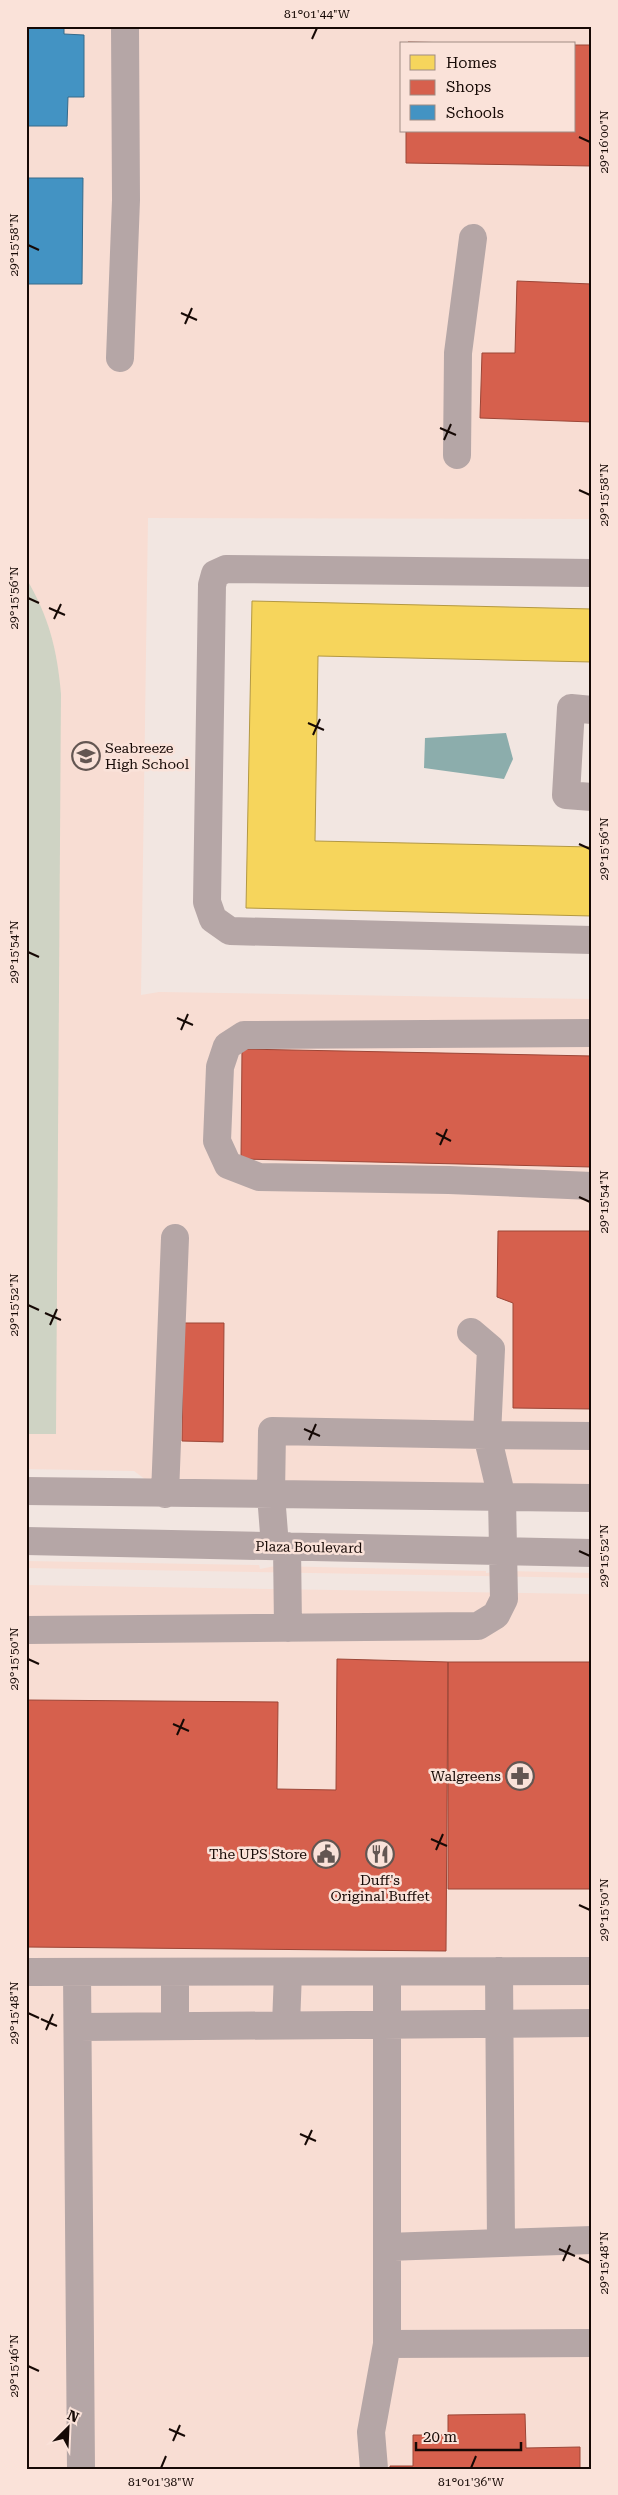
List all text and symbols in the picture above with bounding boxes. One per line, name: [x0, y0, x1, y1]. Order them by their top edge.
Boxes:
text: 81°01'44"W: [284, 7, 351, 21]
legend: [400, 42, 576, 132]
text: Homes: [446, 54, 497, 72]
text: Shops: [446, 78, 491, 96]
text: Schools: [446, 104, 504, 122]
text: 29°16'00"N: [597, 110, 611, 174]
text: 29°15'58"N: [7, 213, 21, 277]
text: 29°15'58"N: [597, 463, 611, 527]
text: 29°15'56"N: [7, 566, 21, 630]
place label: Seabreeze High School: [105, 740, 190, 772]
school or university icon: Seabreeze High School: [71, 741, 101, 771]
text: 29°15'56"N: [597, 817, 611, 881]
text: 29°15'54"N: [7, 920, 21, 984]
text: 29°15'54"N: [597, 1170, 611, 1234]
text: 29°15'52"N: [7, 1273, 21, 1337]
text: 29°15'52"N: [597, 1524, 611, 1588]
street label: Plaza Boulevard: [255, 1538, 363, 1556]
text: 29°15'50"N: [7, 1627, 21, 1691]
pharmacy icon: Walgreens: [505, 1761, 535, 1791]
place label: Walgreens: [431, 1768, 501, 1784]
public building icon: The UPS Store: [311, 1839, 341, 1869]
restaurant icon: Duff's Original Buffet: [365, 1839, 395, 1869]
place label: The UPS Store: [209, 1846, 307, 1862]
place label: Duff's Original Buffet: [330, 1872, 430, 1904]
text: 29°15'50"N: [597, 1878, 611, 1942]
text: 29°15'48"N: [7, 1981, 21, 2045]
text: 29°15'48"N: [597, 2231, 611, 2295]
text: 29°15'46"N: [7, 2334, 21, 2398]
north arrow: [42, 2402, 92, 2452]
text: N: [65, 2407, 82, 2426]
scale bar: [416, 2420, 520, 2452]
text: 20 m: [423, 2428, 458, 2446]
text: 81°01'38"W: [128, 2475, 195, 2489]
text: 81°01'36"W: [438, 2475, 505, 2489]

